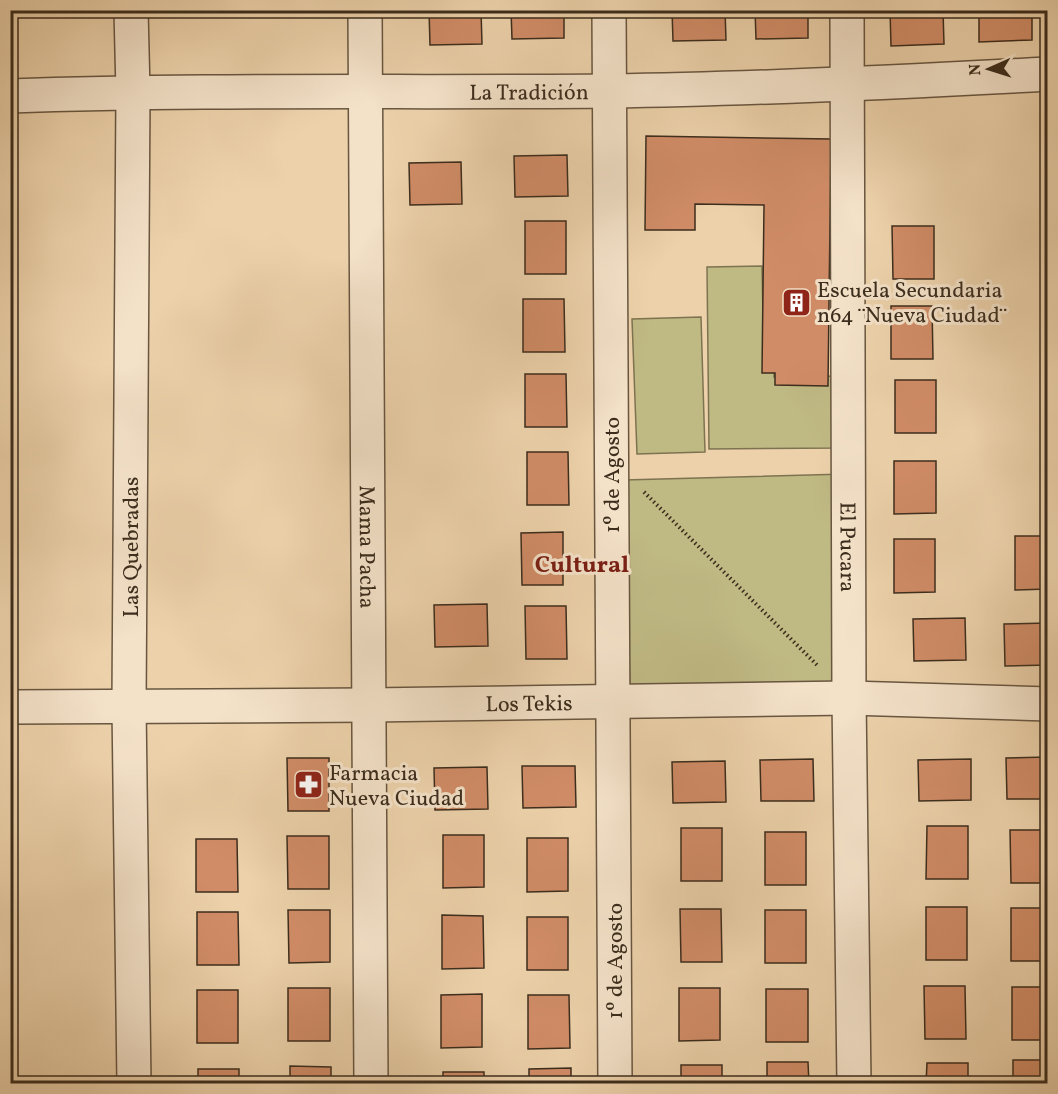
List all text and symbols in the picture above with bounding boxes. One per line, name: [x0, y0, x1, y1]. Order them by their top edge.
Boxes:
north arrow: [959, 39, 1019, 99]
text: N: [965, 63, 987, 76]
street label: La Tradición: [469, 78, 589, 110]
place label: Escuela Secundaria n64 ¨Nueva Ciudad¨: [817, 276, 1007, 332]
building icon: Escuela Secundaria n64 ¨Nueva Ciudad¨: [780, 286, 812, 318]
street label: 1º de Agosto: [598, 417, 629, 533]
street label: Las Quebradas: [117, 477, 148, 618]
street label: Mama Pacha: [350, 485, 381, 609]
street label: El Pucara: [830, 502, 862, 592]
district label: Cultural: [535, 549, 629, 583]
street label: Los Tekis: [485, 689, 573, 721]
place label: Farmacia Nueva Ciudad: [329, 759, 464, 815]
pharmacy icon: Farmacia Nueva Ciudad: [292, 769, 324, 801]
street label: 1º de Agosto: [601, 903, 632, 1019]

